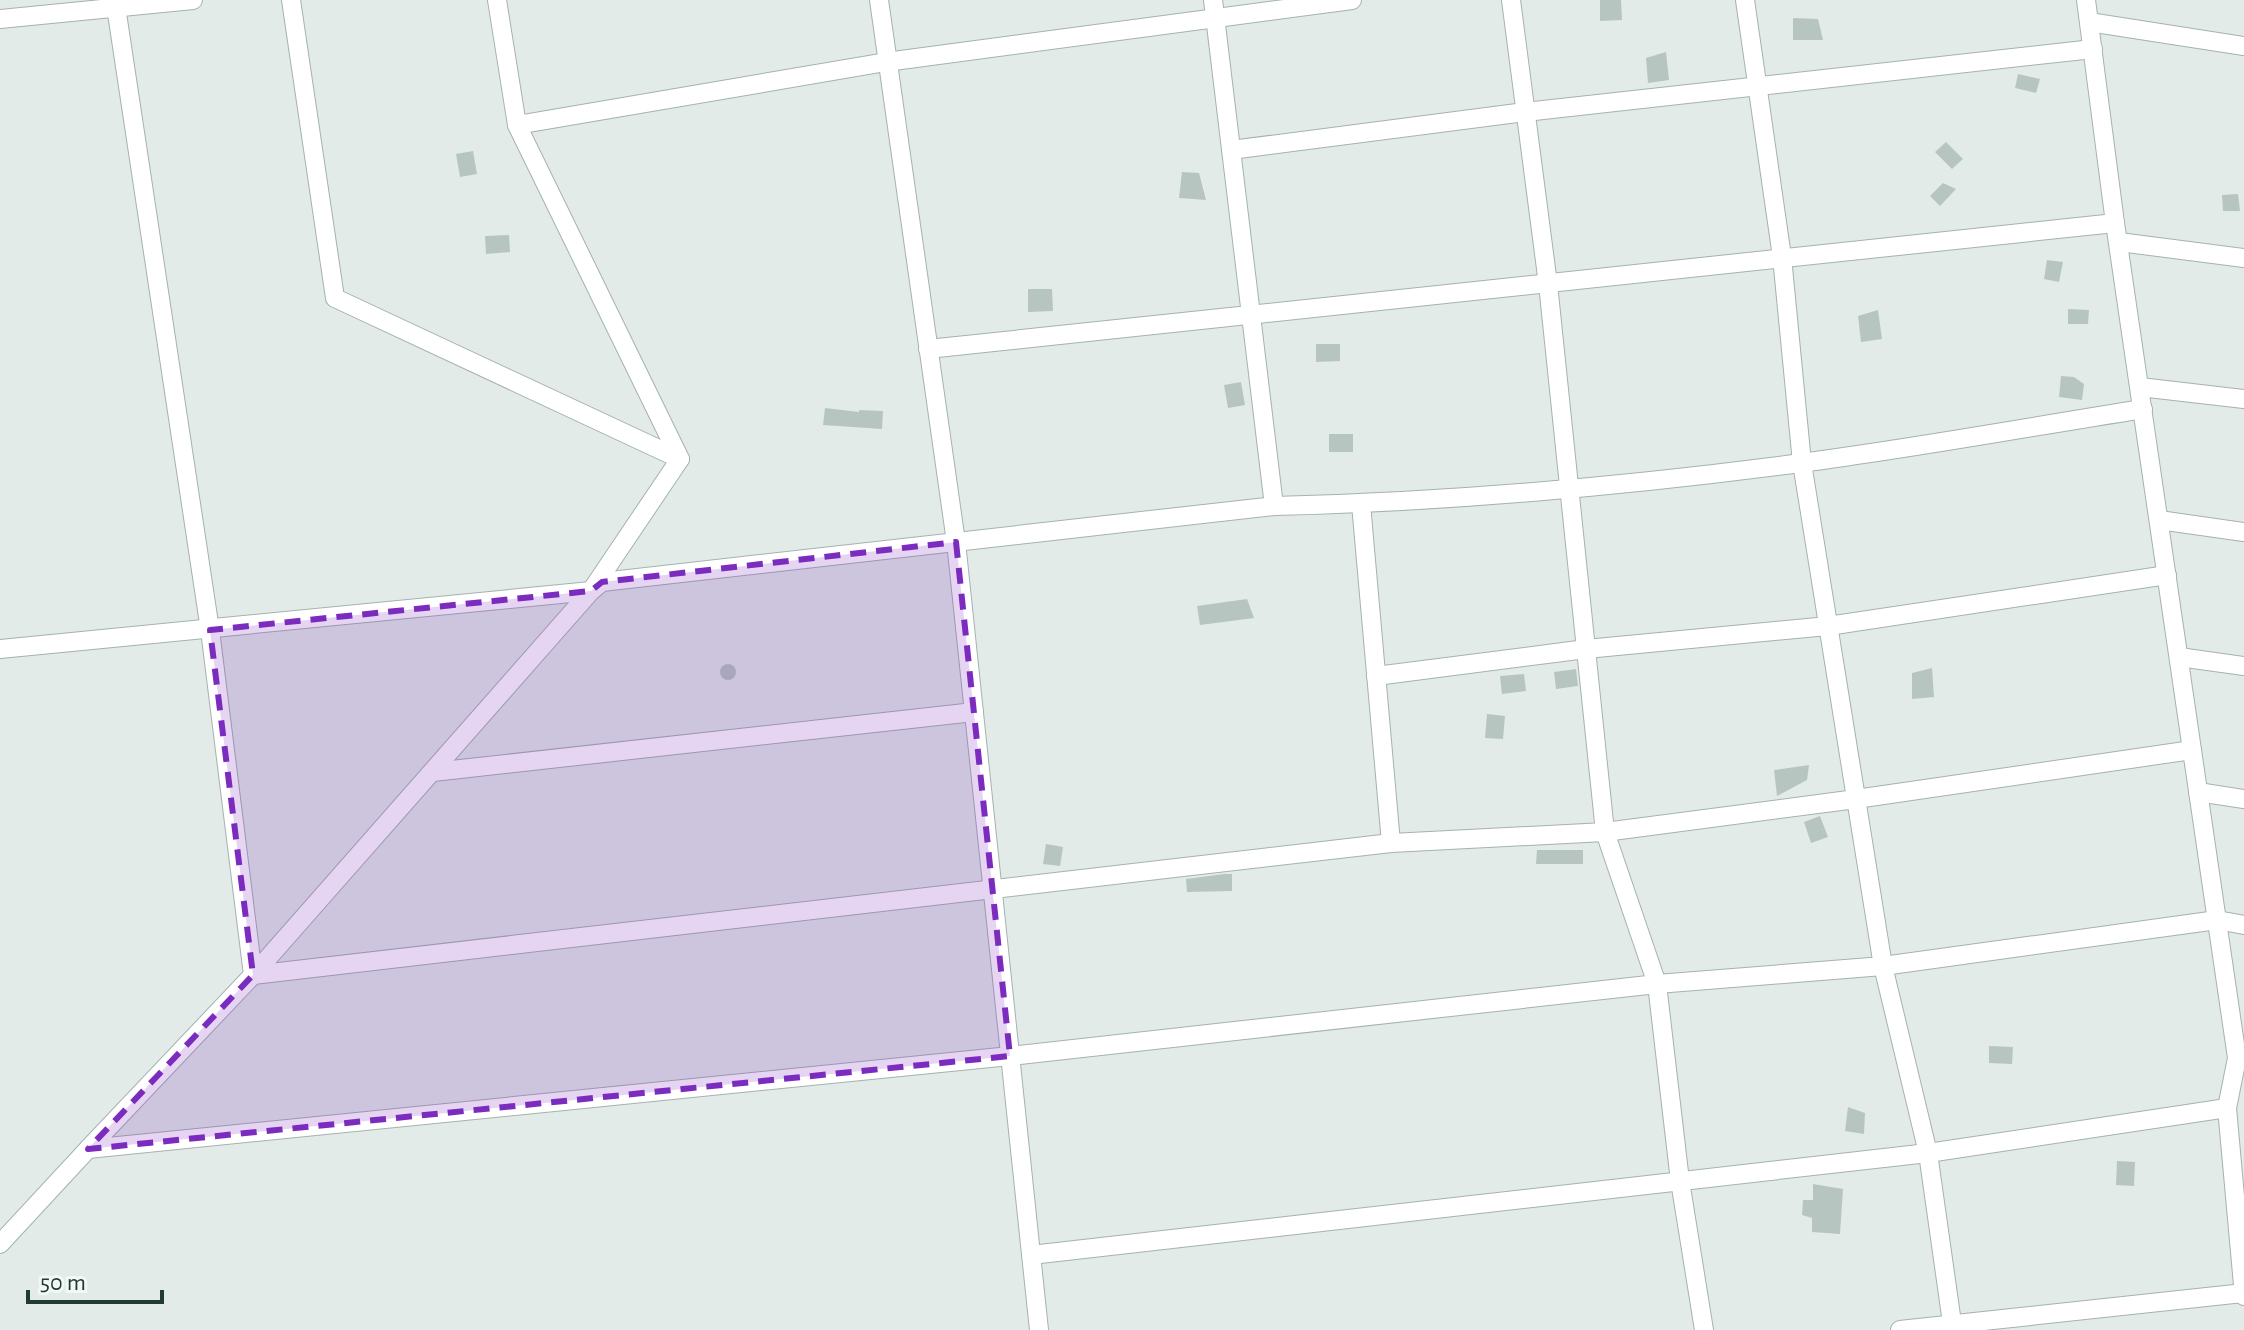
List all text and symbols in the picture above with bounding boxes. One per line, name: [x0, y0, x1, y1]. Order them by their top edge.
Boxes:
scale bar: [28, 1254, 162, 1304]
text: 50 m: [40, 1271, 86, 1295]

